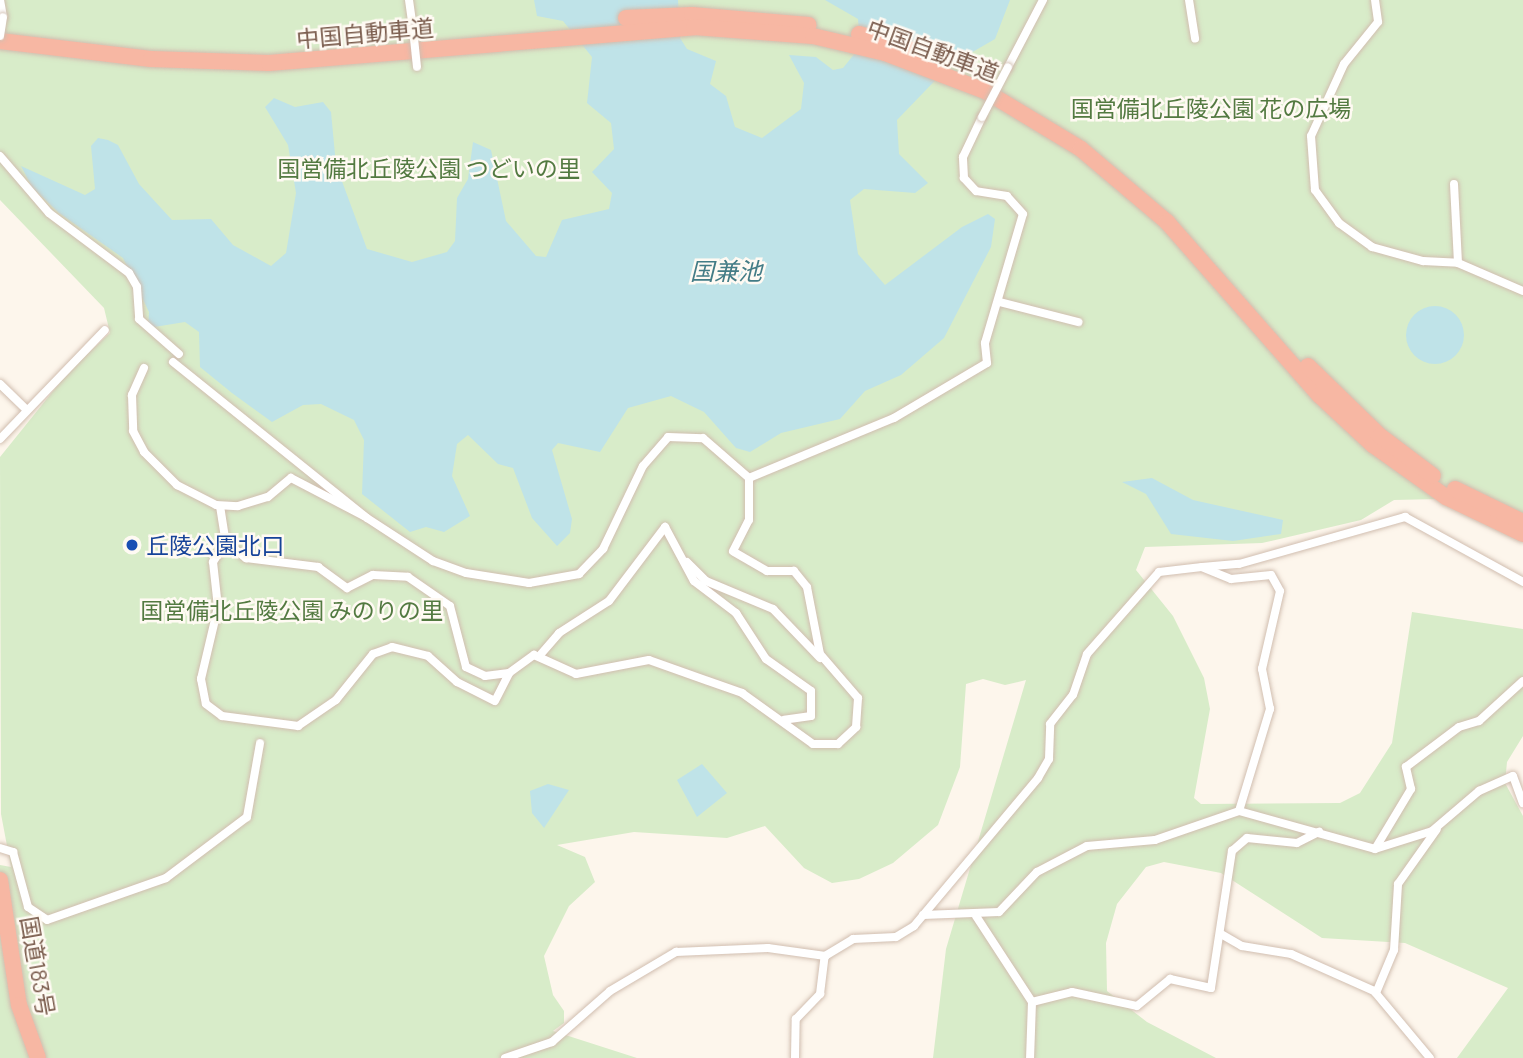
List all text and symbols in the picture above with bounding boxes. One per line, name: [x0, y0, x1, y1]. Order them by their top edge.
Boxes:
street label: 中国自動車道: [295, 13, 435, 53]
street label: 中国自動車道: [863, 13, 1003, 87]
park label: 国営備北丘陵公園 花の広場: [1071, 94, 1351, 122]
park label: 国営備北丘陵公園 つどいの里: [277, 154, 581, 182]
water label: 国兼池: [690, 257, 762, 285]
place label: 丘陵公園北口: [146, 531, 284, 559]
marker: 丘陵公園北口: [124, 537, 140, 553]
park label: 国営備北丘陵公園 みのりの里: [140, 596, 444, 624]
street label: 国道183号: [16, 914, 60, 1018]

